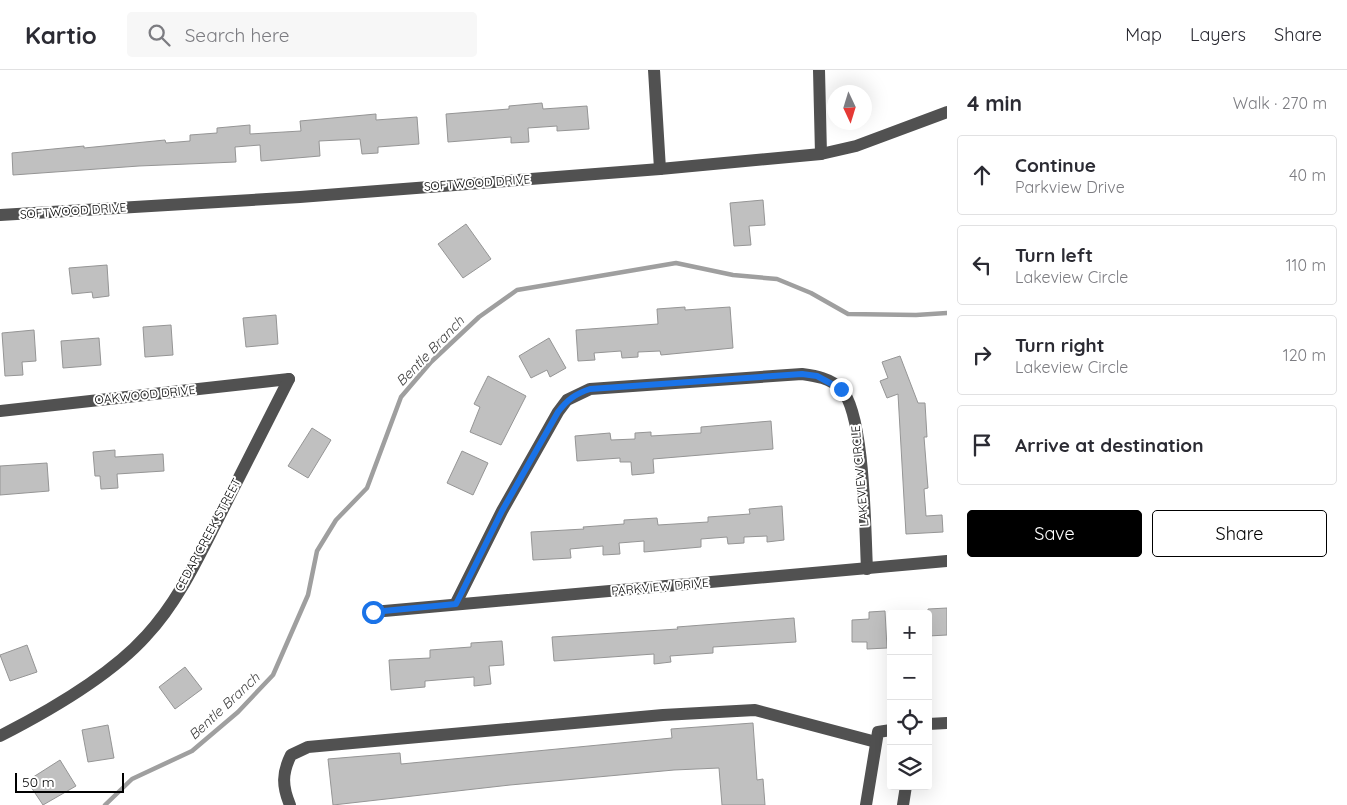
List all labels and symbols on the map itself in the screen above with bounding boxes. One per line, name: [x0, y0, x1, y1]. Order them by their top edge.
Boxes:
north arrow: [827, 85, 872, 130]
street label: SOFTWOOD DRIVE: [423, 171, 531, 194]
street label: SOFTWOOD DRIVE: [19, 199, 127, 222]
water label: Bentle Branch: [392, 311, 469, 390]
route end: [830, 378, 853, 401]
street label: OAKWOOD DRIVE: [94, 382, 196, 407]
street label: LAKEVIEW CIRCLE: [848, 425, 871, 527]
street label: CEDAR CREEK STREET: [171, 476, 244, 594]
street label: PARKVIEW DRIVE: [611, 575, 709, 598]
route start: [362, 601, 385, 624]
water label: Bentle Branch: [185, 668, 264, 744]
scale bar: [15, 770, 124, 793]

